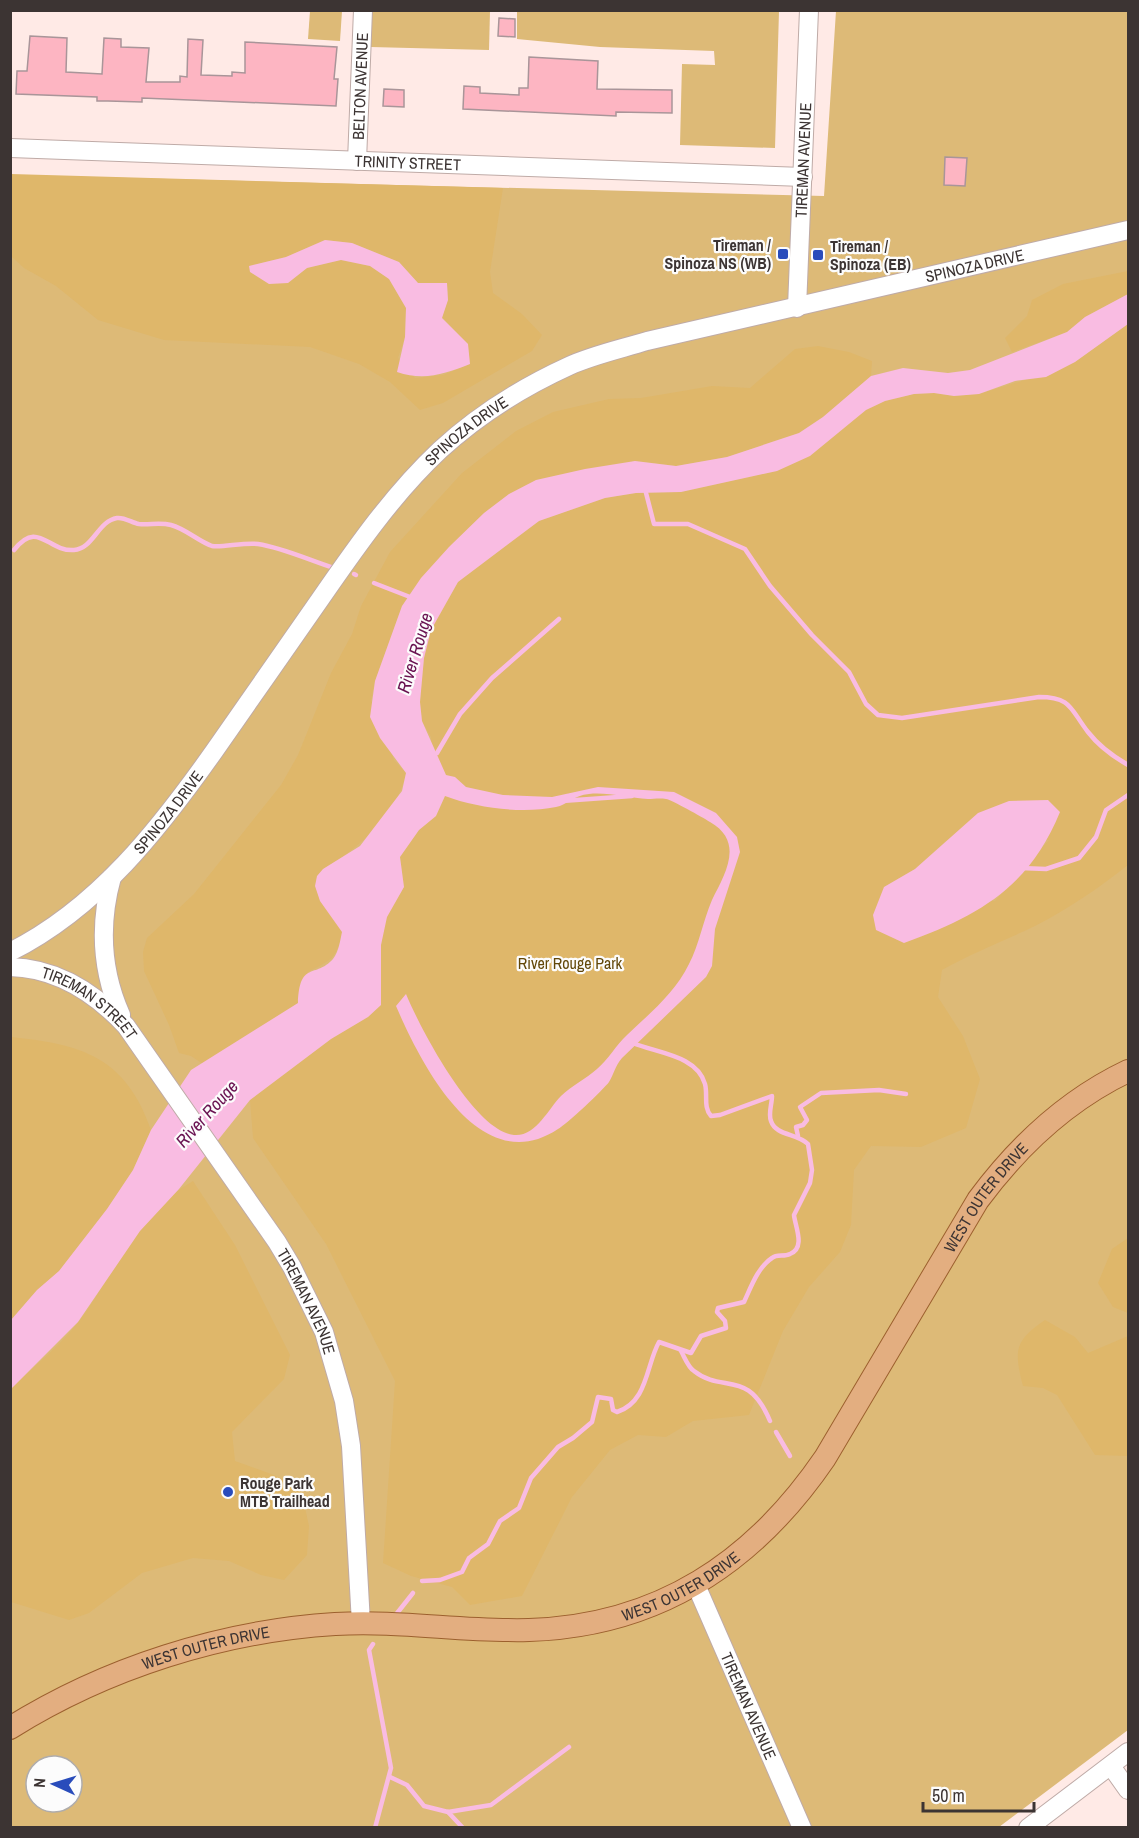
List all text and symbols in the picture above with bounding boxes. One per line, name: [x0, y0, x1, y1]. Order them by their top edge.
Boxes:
street label: BELTON AVENUE: [347, 32, 373, 140]
street label: TIREMAN AVENUE: [790, 102, 816, 218]
street label: TRINITY STREET: [354, 150, 461, 175]
place label: Tireman / Spinoza NS (WB): [665, 234, 771, 274]
place label: Tireman / Spinoza (EB): [830, 235, 911, 275]
street label: SPINOZA DRIVE: [923, 243, 1026, 287]
marker: Tireman / Spinoza NS (WB): [776, 247, 790, 261]
marker: Tireman / Spinoza (EB): [811, 248, 825, 262]
street label: SPINOZA DRIVE: [419, 391, 512, 470]
water label: River Rouge: [390, 610, 439, 696]
street label: SPINOZA DRIVE: [128, 766, 208, 859]
park label: River Rouge Park: [518, 952, 623, 974]
street label: TIREMAN STREET: [39, 961, 143, 1043]
water label: River Rouge: [170, 1075, 244, 1153]
street label: WEST OUTER DRIVE: [938, 1137, 1033, 1256]
street label: TIREMAN AVENUE: [272, 1244, 341, 1357]
place label: Rouge Park MTB Trailhead: [240, 1472, 330, 1512]
marker: Rouge Park MTB Trailhead: [221, 1485, 235, 1499]
street label: WEST OUTER DRIVE: [619, 1546, 744, 1626]
street label: WEST OUTER DRIVE: [139, 1620, 271, 1674]
street label: TIREMAN AVENUE: [716, 1649, 782, 1763]
north arrow: [24, 1754, 84, 1814]
scale bar: [923, 1775, 1034, 1813]
text: N: [28, 1777, 50, 1788]
text: 50 m: [932, 1783, 965, 1808]

